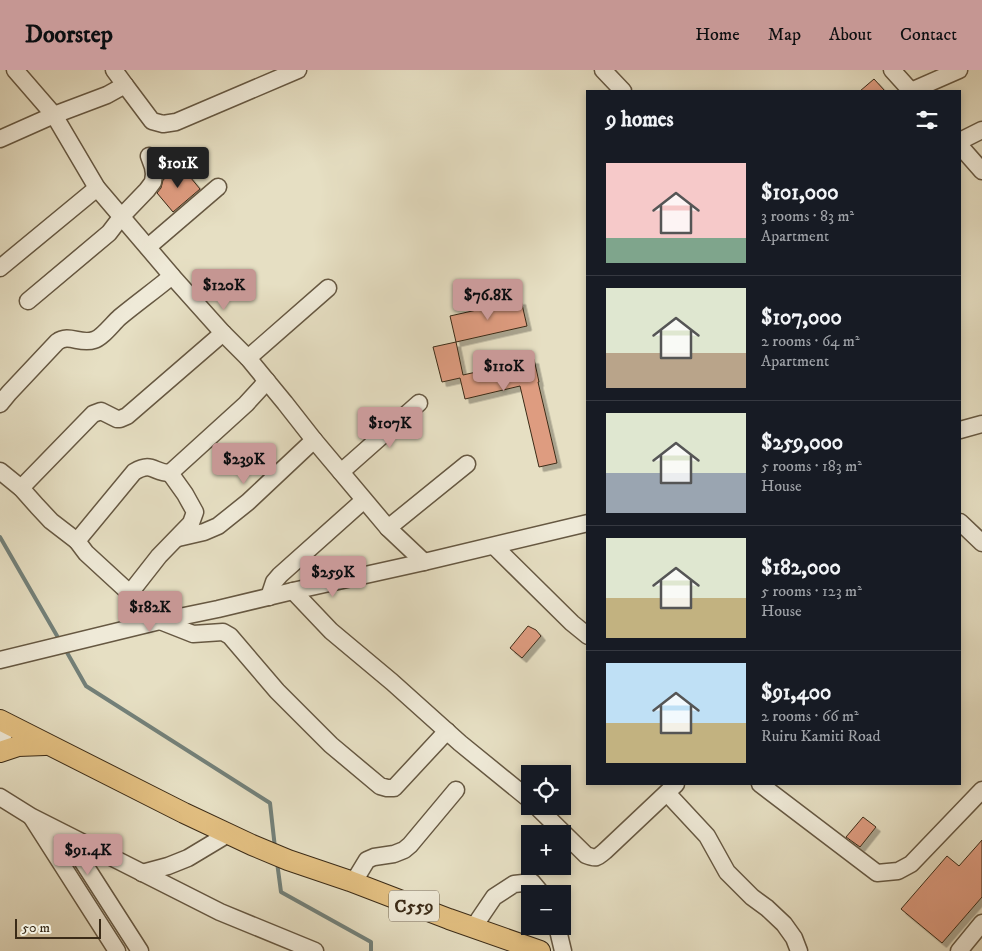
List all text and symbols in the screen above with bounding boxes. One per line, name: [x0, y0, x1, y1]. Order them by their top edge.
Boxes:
text: Doorstep: [25, 20, 113, 50]
text: Home: [695, 24, 740, 46]
text: Map: [768, 24, 801, 46]
text: About: [829, 24, 872, 46]
text: Contact: [900, 24, 957, 46]
icon: filters: [913, 106, 941, 134]
text: 9 homes: [606, 107, 674, 133]
pin: $101K: [143, 146, 213, 189]
text: $101K: [158, 153, 198, 173]
text: $101,000: [761, 180, 839, 206]
icon: home: [646, 183, 706, 243]
text: 3 rooms · 83 m²: [761, 206, 854, 226]
text: Apartment: [761, 226, 829, 246]
pin: $120K: [189, 268, 259, 311]
text: $120K: [203, 275, 245, 295]
pin: $76.8K: [447, 278, 529, 321]
text: $76.8K: [464, 285, 512, 305]
text: $107,000: [761, 305, 842, 331]
icon: home: [646, 308, 706, 368]
text: 2 rooms · 64 m²: [761, 331, 860, 351]
pin: $110K: [469, 350, 539, 392]
text: Apartment: [761, 351, 829, 371]
text: $110K: [484, 356, 524, 376]
pin: $107K: [355, 406, 425, 449]
text: $107K: [369, 413, 411, 433]
text: $259,000: [761, 430, 843, 456]
icon: home: [646, 433, 706, 493]
pin: $239K: [209, 442, 279, 485]
text: $239K: [223, 449, 265, 469]
text: 5 rooms · 183 m²: [761, 456, 862, 476]
text: House: [761, 476, 802, 496]
text: $182,000: [761, 555, 841, 581]
pin: $259K: [298, 556, 368, 598]
icon: home: [646, 558, 706, 618]
text: $259K: [311, 562, 355, 582]
text: 5 rooms · 123 m²: [761, 581, 862, 601]
pin: $182K: [115, 590, 185, 633]
text: $182K: [129, 597, 171, 617]
text: House: [761, 601, 802, 621]
text: $91,400: [761, 680, 831, 706]
icon: home: [646, 683, 706, 743]
text: 2 rooms · 66 m²: [761, 706, 859, 726]
text: Ruiru Kamiti Road: [761, 726, 881, 746]
map controls: [521, 765, 571, 935]
button: locate: [521, 765, 571, 815]
button: +: [521, 825, 571, 875]
pin: $91.4K: [47, 834, 129, 876]
text: $91.4K: [65, 840, 111, 860]
button: −: [521, 885, 571, 935]
road number: C559: [389, 890, 439, 921]
scale bar: [15, 916, 101, 939]
text: 50 m: [22, 919, 50, 937]

